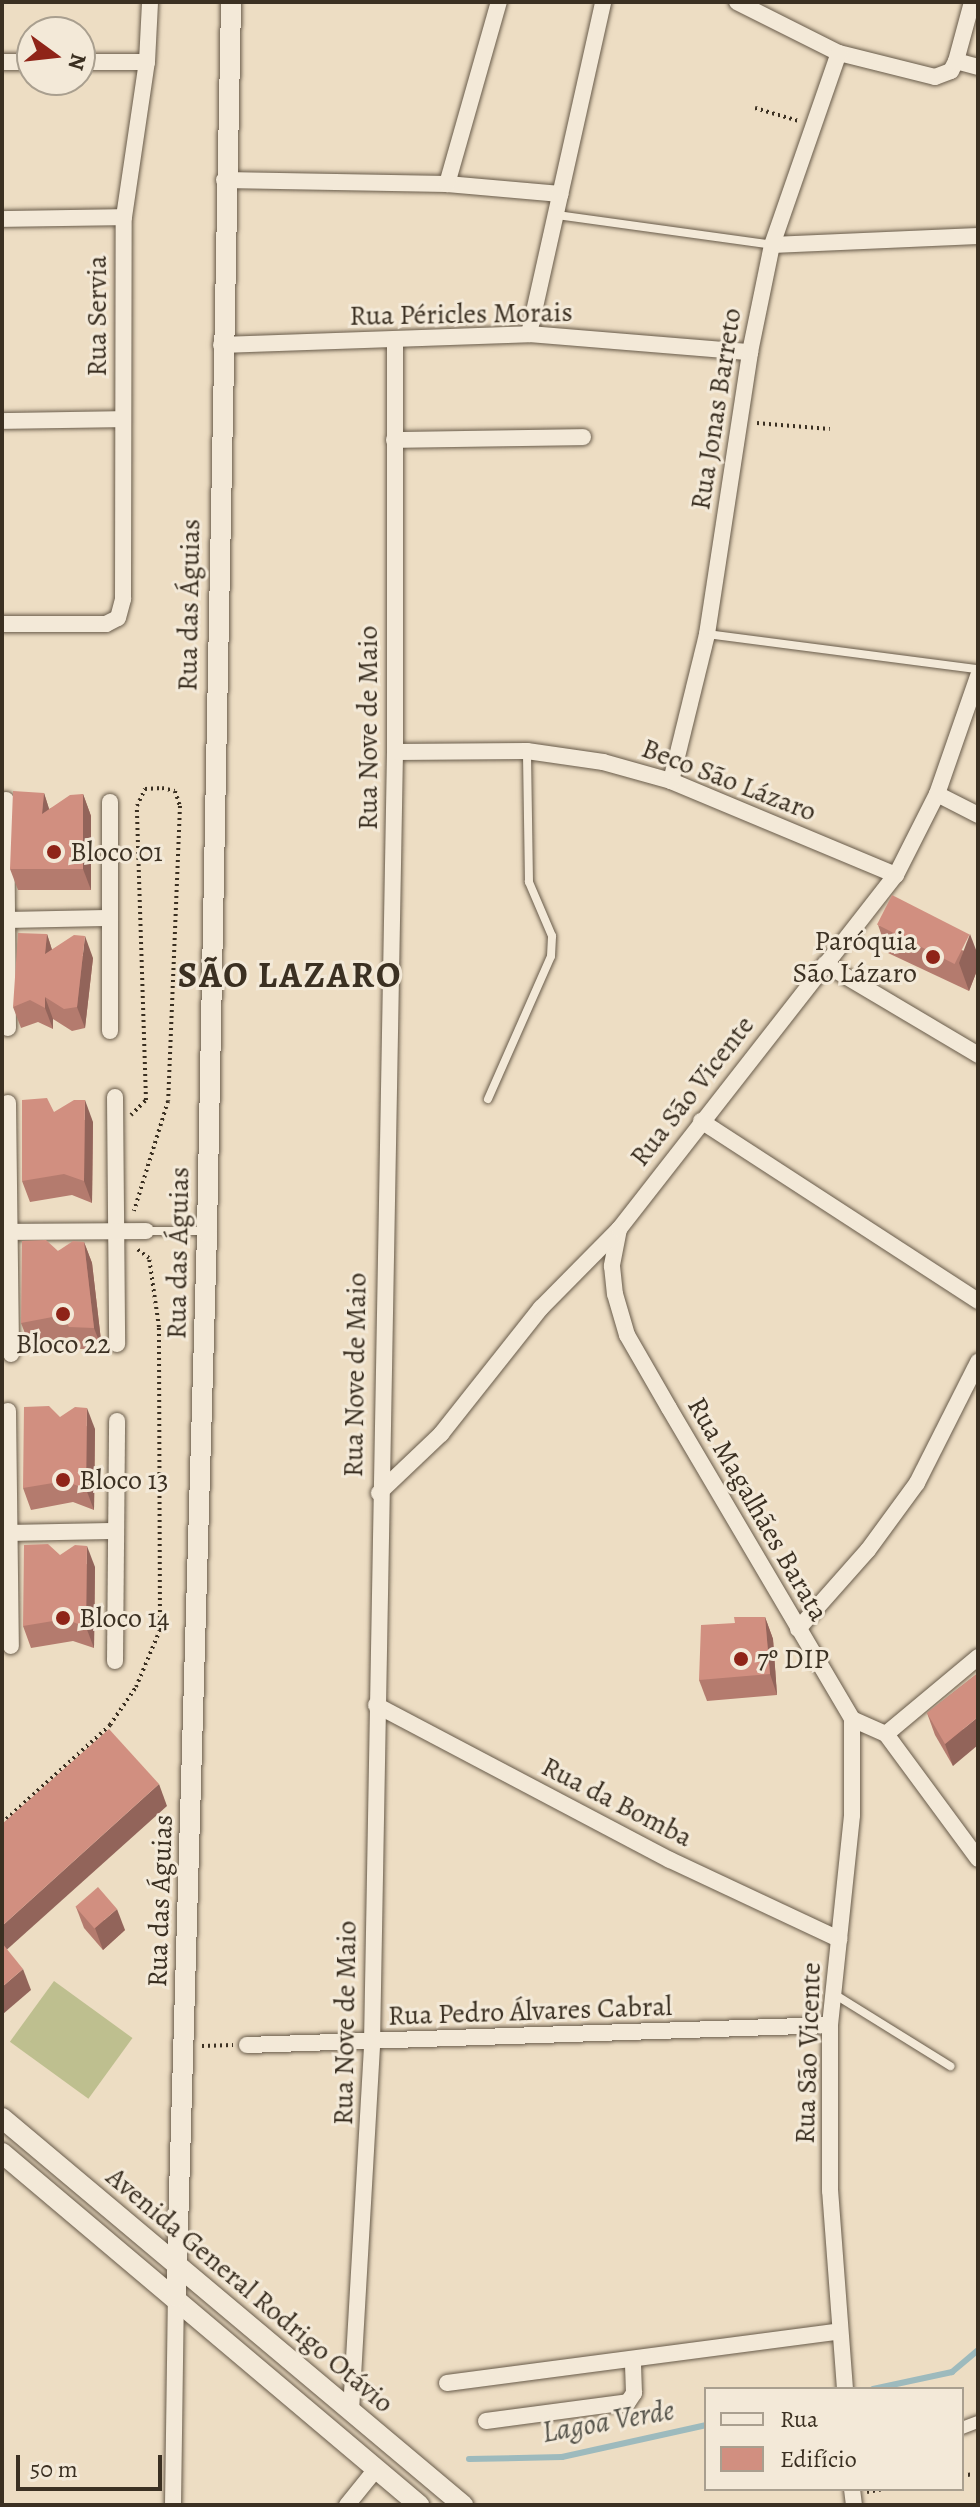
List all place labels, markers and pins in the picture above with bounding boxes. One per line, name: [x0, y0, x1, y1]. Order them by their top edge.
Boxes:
place label: Bloco 01: [70, 835, 163, 869]
marker: Bloco 01: [45, 843, 63, 861]
place label: Paróquia São Lázaro: [793, 924, 917, 990]
marker: Paróquia São Lázaro: [924, 948, 942, 966]
marker: Bloco 22: [54, 1305, 72, 1323]
place label: Bloco 22: [15, 1327, 111, 1361]
place label: Bloco 13: [79, 1463, 169, 1497]
marker: Bloco 13: [54, 1471, 72, 1489]
place label: Bloco 14: [79, 1601, 170, 1635]
marker: Bloco 14: [54, 1609, 72, 1627]
place label: 7º DIP: [757, 1642, 829, 1676]
marker: 7º DIP: [732, 1650, 750, 1668]

